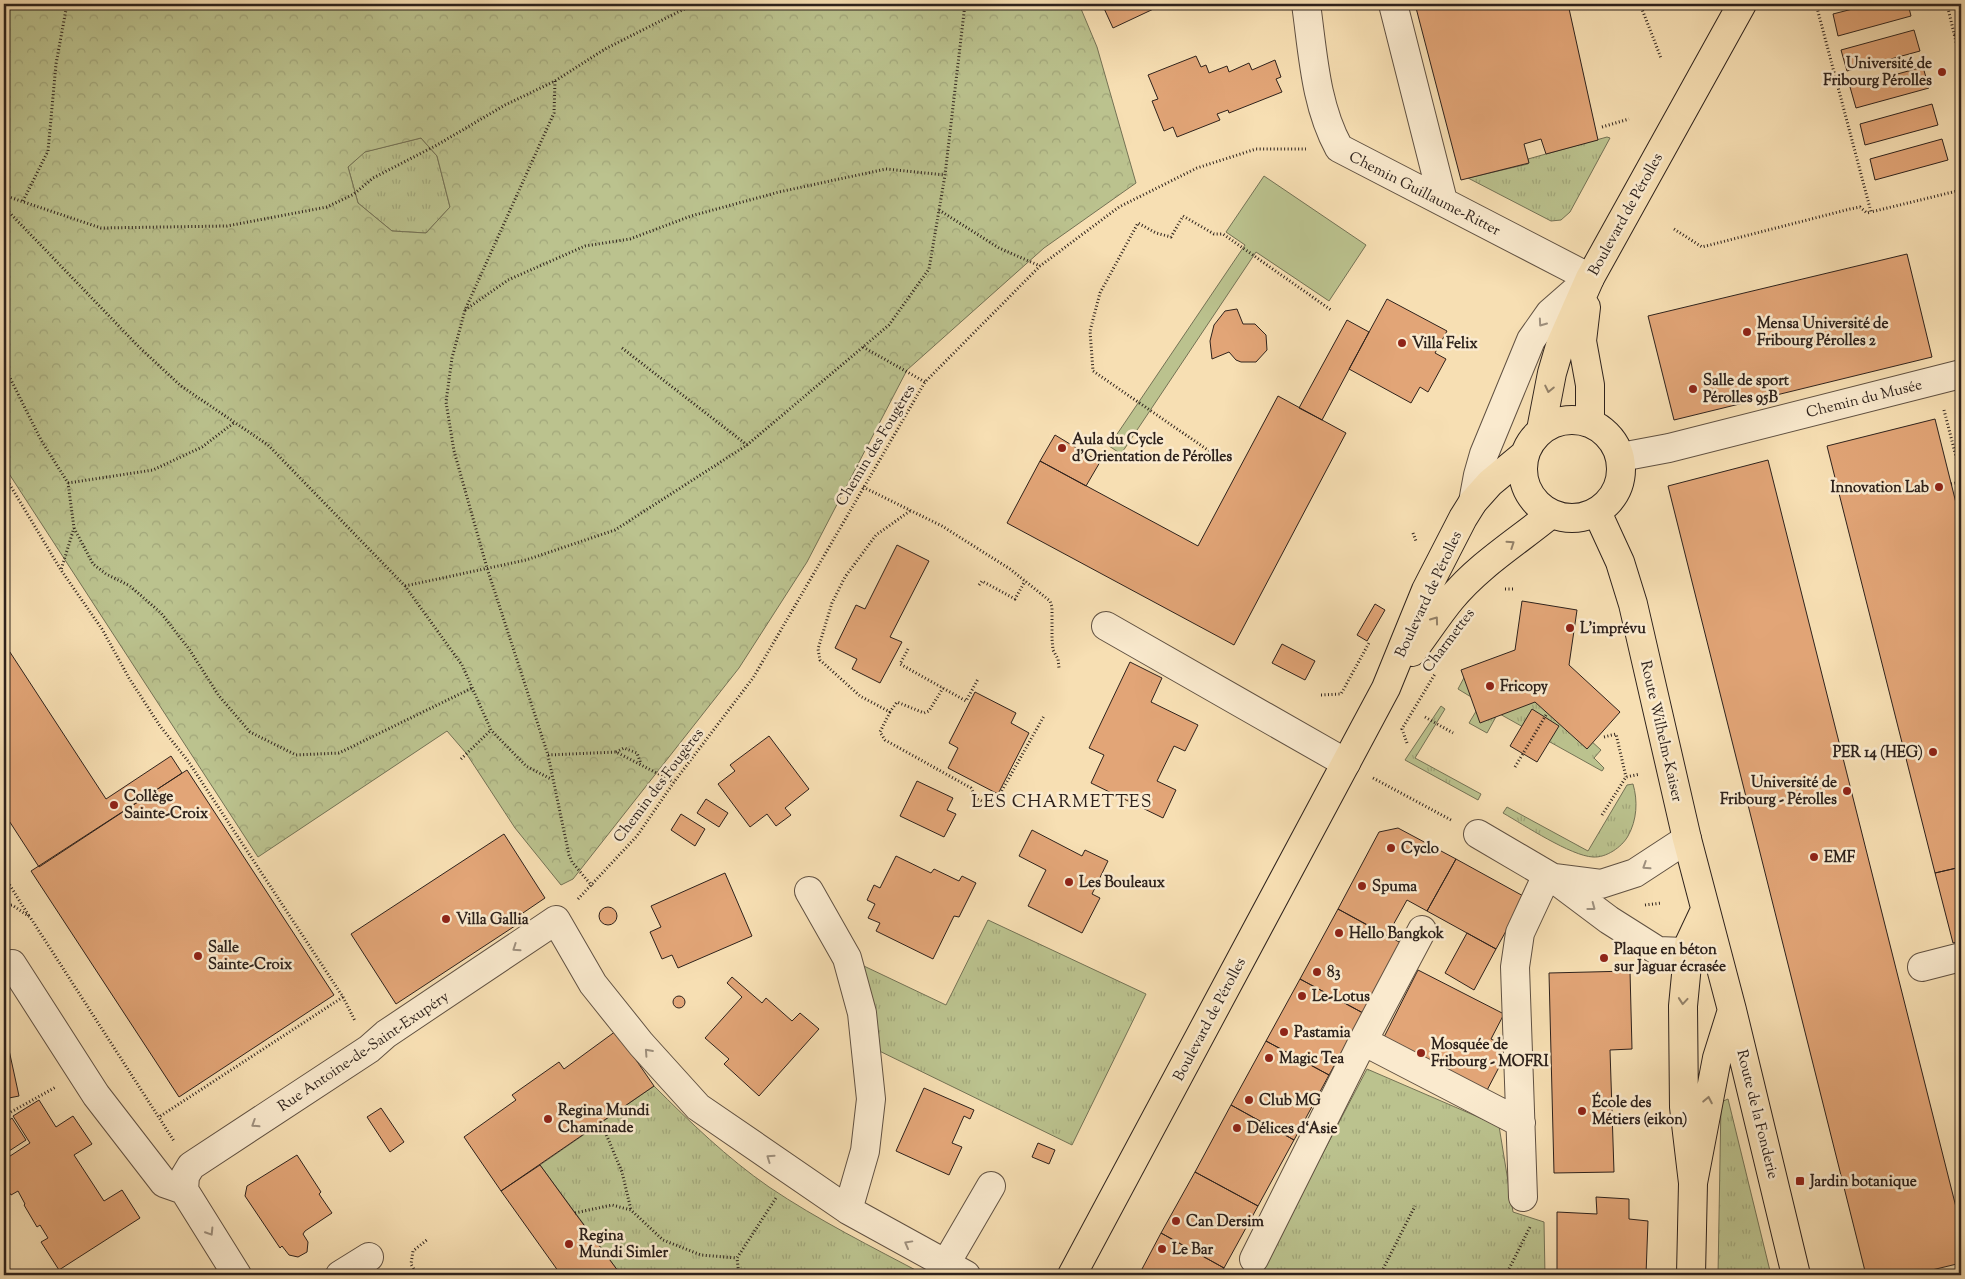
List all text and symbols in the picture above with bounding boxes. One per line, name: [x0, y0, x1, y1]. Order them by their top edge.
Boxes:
place label: Université de Fribourg Pérolles: [1823, 54, 1932, 92]
marker: Université de Fribourg Pérolles: [1936, 66, 1948, 78]
street label: Chemin Guillaume-Ritter: [1345, 147, 1504, 242]
street label: Boulevard de Pérolles: [1584, 150, 1669, 280]
place label: Mensa Université de Fribourg Pérolles 2: [1757, 314, 1888, 352]
one-way arrow: [1540, 317, 1548, 326]
marker: Mensa Université de Fribourg Pérolles 2: [1741, 326, 1753, 338]
place label: Villa Felix: [1412, 334, 1478, 355]
marker: Villa Felix: [1396, 337, 1408, 349]
place label: Salle de sport Pérolles 95B: [1703, 371, 1790, 409]
street label: Chemin du Musée: [1804, 375, 1925, 424]
street label: Chemin des Fougères: [832, 381, 921, 511]
marker: Salle de sport Pérolles 95B: [1687, 383, 1699, 395]
one-way arrow: [1544, 384, 1555, 393]
place label: Aula du Cycle d'Orientation de Pérolles: [1072, 430, 1232, 468]
marker: Aula du Cycle d'Orientation de Pérolles: [1056, 442, 1068, 454]
place label: Innovation Lab: [1831, 478, 1929, 499]
marker: Innovation Lab: [1933, 481, 1945, 493]
street label: Boulevard de Pérolles: [1391, 528, 1468, 661]
one-way arrow: [1505, 541, 1514, 550]
street label: Charmettes: [1418, 604, 1480, 677]
one-way arrow: [1429, 616, 1438, 626]
place label: L'imprévu: [1580, 619, 1646, 640]
marker: L'imprévu: [1564, 622, 1576, 634]
street label: Route Wilhelm-Kaiser: [1634, 659, 1687, 804]
place label: Fricopy: [1500, 677, 1549, 698]
marker: Fricopy: [1484, 680, 1496, 692]
street label: Chemin des Fougères: [609, 724, 709, 848]
place label: PER 14 (HEG): [1833, 743, 1923, 764]
marker: PER 14 (HEG): [1927, 746, 1939, 758]
place label: Université de Fribourg - Pérolles: [1720, 773, 1837, 811]
marker: Université de Fribourg - Pérolles: [1841, 785, 1853, 797]
place label: Collège Sainte-Croix: [124, 787, 209, 825]
district label: LES CHARMETTES: [972, 790, 1152, 816]
marker: Collège Sainte-Croix: [108, 799, 120, 811]
place label: Cyclo: [1401, 839, 1439, 860]
marker: Cyclo: [1385, 842, 1397, 854]
place label: EMF: [1824, 848, 1856, 869]
marker: EMF: [1808, 851, 1820, 863]
one-way arrow: [1643, 859, 1652, 869]
place label: Les Bouleaux: [1079, 873, 1166, 894]
marker: Les Bouleaux: [1063, 876, 1075, 888]
place label: Spuma: [1372, 877, 1417, 898]
marker: Spuma: [1356, 880, 1368, 892]
one-way arrow: [1586, 901, 1596, 910]
place label: Villa Gallia: [456, 910, 529, 931]
marker: Villa Gallia: [440, 913, 452, 925]
place label: Hello Bangkok: [1349, 924, 1445, 945]
marker: Hello Bangkok: [1333, 927, 1345, 939]
place label: Salle Sainte-Croix: [208, 938, 293, 976]
place label: Plaque en béton sur Jaguar écrasée: [1614, 940, 1726, 978]
one-way arrow: [512, 941, 521, 951]
marker: Salle Sainte-Croix: [192, 950, 204, 962]
marker: Plaque en béton sur Jaguar écrasée: [1598, 952, 1610, 964]
street label: Boulevard de Pérolles: [1169, 954, 1252, 1085]
place label: 83: [1327, 963, 1341, 984]
marker: 83: [1311, 966, 1323, 978]
street label: Rue Antoine-de-Saint-Exupéry: [274, 987, 454, 1117]
place label: Le-Lotus: [1312, 987, 1370, 1008]
marker: Le-Lotus: [1296, 990, 1308, 1002]
one-way arrow: [1678, 997, 1689, 1005]
place label: Pastamia: [1294, 1023, 1351, 1044]
marker: Pastamia: [1278, 1026, 1290, 1038]
place label: Mosquée de Fribourg - MOFRI: [1431, 1035, 1549, 1073]
marker: Mosquée de Fribourg - MOFRI: [1415, 1047, 1427, 1059]
one-way arrow: [645, 1048, 654, 1057]
street label: Route de la Fonderie: [1730, 1048, 1783, 1181]
place label: Magic Tea: [1279, 1049, 1344, 1070]
marker: Magic Tea: [1263, 1052, 1275, 1064]
place label: Club MG: [1259, 1091, 1322, 1112]
place label: École des Métiers (eikon): [1592, 1091, 1687, 1131]
marker: Club MG: [1243, 1094, 1255, 1106]
one-way arrow: [1703, 1096, 1713, 1105]
place label: Regina Mundi Chaminade: [558, 1101, 650, 1139]
marker: École des Métiers (eikon): [1576, 1105, 1588, 1117]
marker: Regina Mundi Chaminade: [542, 1113, 554, 1125]
one-way arrow: [251, 1118, 261, 1127]
place label: Délices d‘Asie: [1247, 1119, 1337, 1140]
marker: Délices d‘Asie: [1231, 1122, 1243, 1134]
one-way arrow: [767, 1155, 776, 1164]
place label: Jardin botanique: [1809, 1172, 1917, 1193]
marker: Jardin botanique: [1794, 1175, 1806, 1187]
place label: Can Dersim: [1186, 1212, 1265, 1233]
marker: Can Dersim: [1170, 1215, 1182, 1227]
one-way arrow: [203, 1226, 213, 1235]
place label: Regina Mundi Simler: [579, 1226, 668, 1264]
marker: Regina Mundi Simler: [563, 1238, 575, 1250]
one-way arrow: [904, 1240, 913, 1250]
place label: Le Bar: [1172, 1240, 1213, 1261]
marker: Le Bar: [1156, 1243, 1168, 1255]

